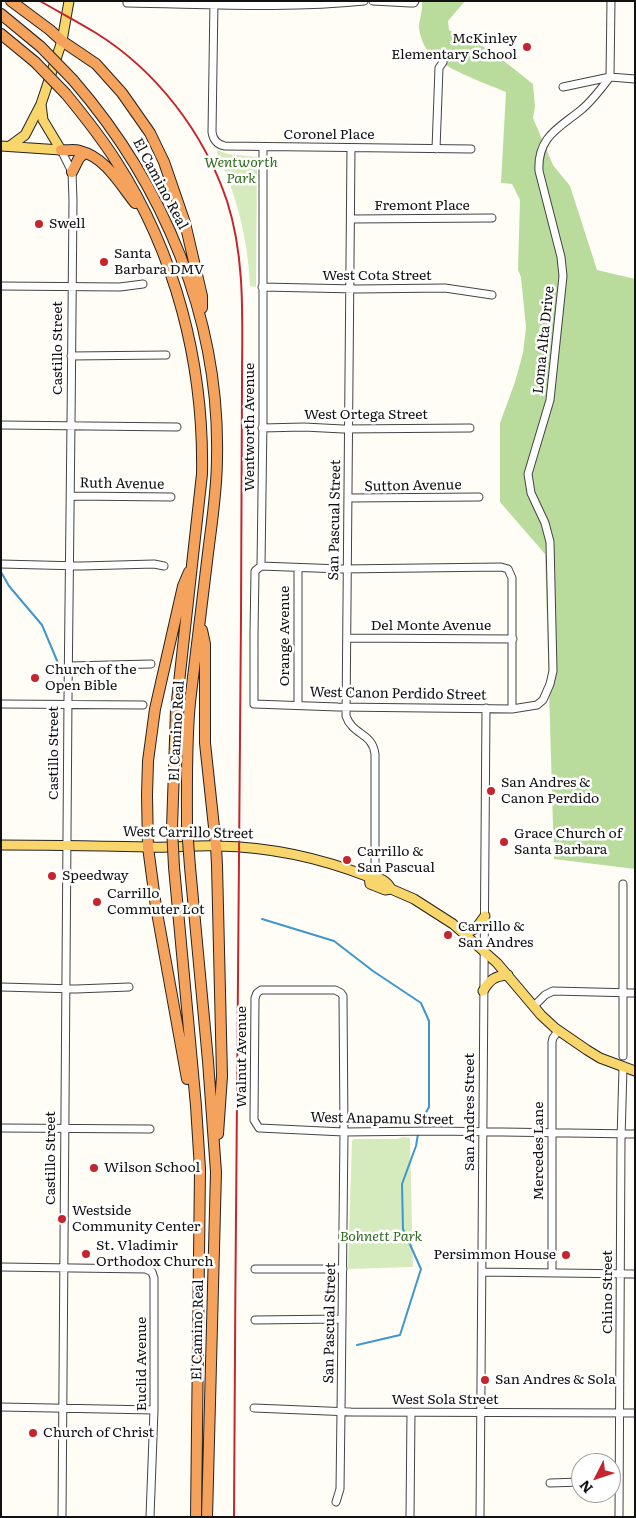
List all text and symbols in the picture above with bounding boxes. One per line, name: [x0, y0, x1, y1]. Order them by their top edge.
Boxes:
place label: McKinley Elementary School: [391, 31, 517, 64]
marker: McKinley Elementary School: [521, 41, 533, 53]
street label: Coronel Place: [284, 127, 374, 143]
street label: El Camino Real: [129, 135, 191, 233]
park label: Wentworth Park: [204, 155, 278, 188]
street label: Fremont Place: [374, 198, 470, 214]
place label: Swell: [49, 216, 85, 232]
marker: Swell: [33, 218, 45, 230]
place label: Santa Barbara DMV: [114, 246, 204, 278]
marker: Santa Barbara DMV: [98, 256, 110, 268]
street label: West Cota Street: [322, 268, 432, 284]
street label: Loma Alta Drive: [530, 285, 558, 395]
street label: Castillo Street: [50, 301, 66, 395]
street label: Wentworth Avenue: [242, 363, 258, 491]
street label: West Ortega Street: [304, 407, 428, 423]
street label: San Pascual Street: [326, 459, 344, 581]
street label: Ruth Avenue: [79, 475, 165, 493]
street label: Sutton Avenue: [364, 477, 462, 495]
street label: Orange Avenue: [277, 586, 293, 686]
street label: Del Monte Avenue: [371, 618, 491, 634]
place label: Church of the Open Bible: [45, 662, 136, 694]
marker: Church of the Open Bible: [29, 672, 41, 684]
street label: El Camino Real: [166, 680, 188, 782]
street label: West Canon Perdido Street: [309, 684, 487, 704]
street label: Castillo Street: [46, 706, 62, 800]
place label: San Andres & Canon Perdido: [501, 775, 599, 808]
marker: San Andres & Canon Perdido: [485, 785, 497, 797]
street label: West Carrillo Street: [122, 823, 254, 843]
place label: Grace Church of Santa Barbara: [514, 826, 622, 859]
marker: Grace Church of Santa Barbara: [498, 836, 510, 848]
place label: Carrillo & San Pascual: [357, 844, 435, 876]
marker: Carrillo & San Pascual: [341, 854, 353, 866]
place label: Speedway: [62, 868, 129, 884]
marker: Speedway: [46, 870, 58, 882]
place label: Carrillo Commuter Lot: [107, 886, 205, 919]
marker: Carrillo Commuter Lot: [91, 896, 103, 908]
place label: Carrillo & San Andres: [458, 919, 533, 952]
marker: Carrillo & San Andres: [442, 929, 454, 941]
street label: Walnut Avenue: [234, 1006, 250, 1108]
street label: San Andres Street: [462, 1053, 478, 1171]
street label: Mercedes Lane: [531, 1102, 547, 1200]
street label: West Anapamu Street: [310, 1109, 454, 1129]
street label: Castillo Street: [43, 1111, 59, 1205]
place label: Wilson School: [104, 1160, 200, 1176]
marker: Wilson School: [88, 1162, 100, 1174]
place label: Westside Community Center: [72, 1203, 200, 1236]
marker: Westside Community Center: [56, 1213, 68, 1225]
park label: Bohnett Park: [340, 1229, 422, 1245]
place label: St. Vladimir Orthodox Church: [96, 1238, 213, 1270]
place label: Persimmon House: [434, 1247, 556, 1263]
marker: St. Vladimir Orthodox Church: [80, 1248, 92, 1260]
marker: Persimmon House: [560, 1249, 572, 1261]
street label: Chino Street: [600, 1250, 616, 1334]
street label: San Pascual Street: [321, 1262, 339, 1384]
street label: El Camino Real: [189, 1279, 207, 1381]
street label: Euclid Avenue: [134, 1317, 150, 1411]
place label: San Andres & Sola: [495, 1372, 616, 1388]
marker: San Andres & Sola: [479, 1374, 491, 1386]
street label: West Sola Street: [391, 1392, 499, 1408]
place label: Church of Christ: [43, 1425, 154, 1441]
marker: Church of Christ: [27, 1427, 39, 1439]
north arrow: [571, 1453, 621, 1503]
text: N: [574, 1476, 597, 1498]

